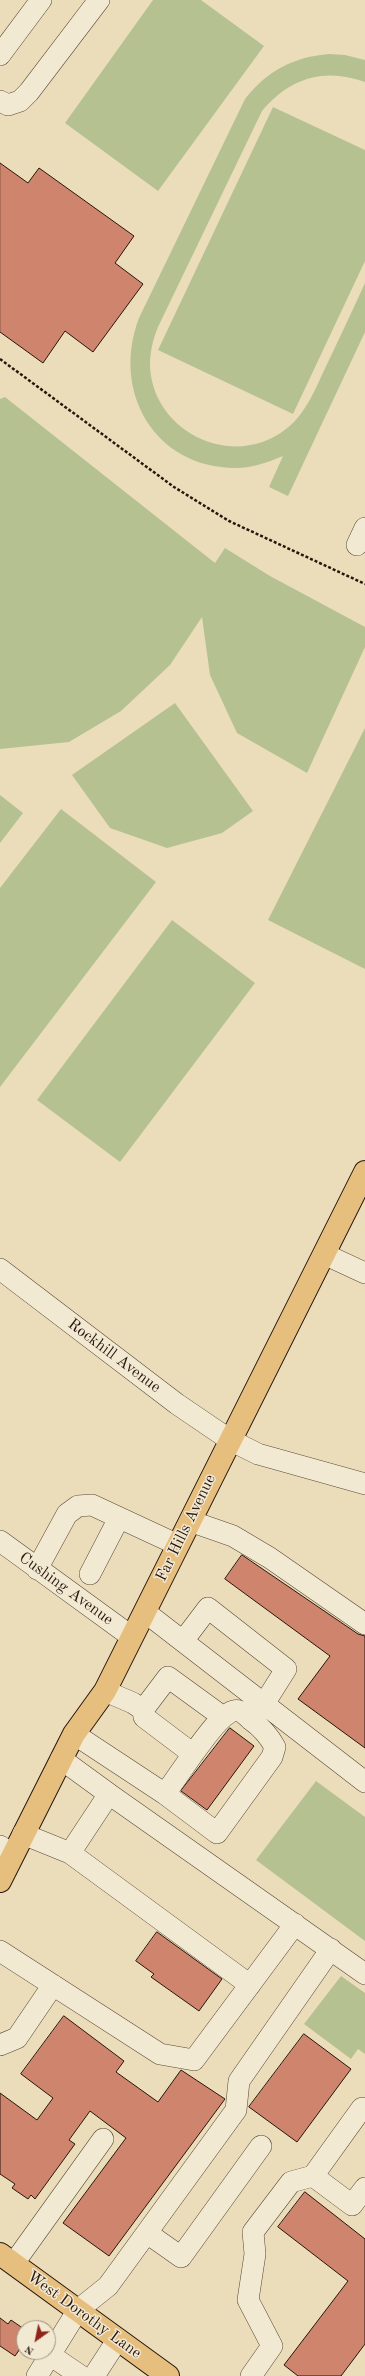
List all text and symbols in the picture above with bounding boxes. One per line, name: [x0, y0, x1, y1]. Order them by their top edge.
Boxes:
street label: Rockhill Avenue: [64, 1315, 164, 1397]
street label: Far Hills Avenue: [152, 1471, 220, 1585]
street label: Cushing Avenue: [15, 1548, 117, 1630]
street label: West Dorothy Lane: [23, 2267, 145, 2363]
north arrow: [16, 2320, 56, 2360]
text: N: [23, 2343, 36, 2357]

